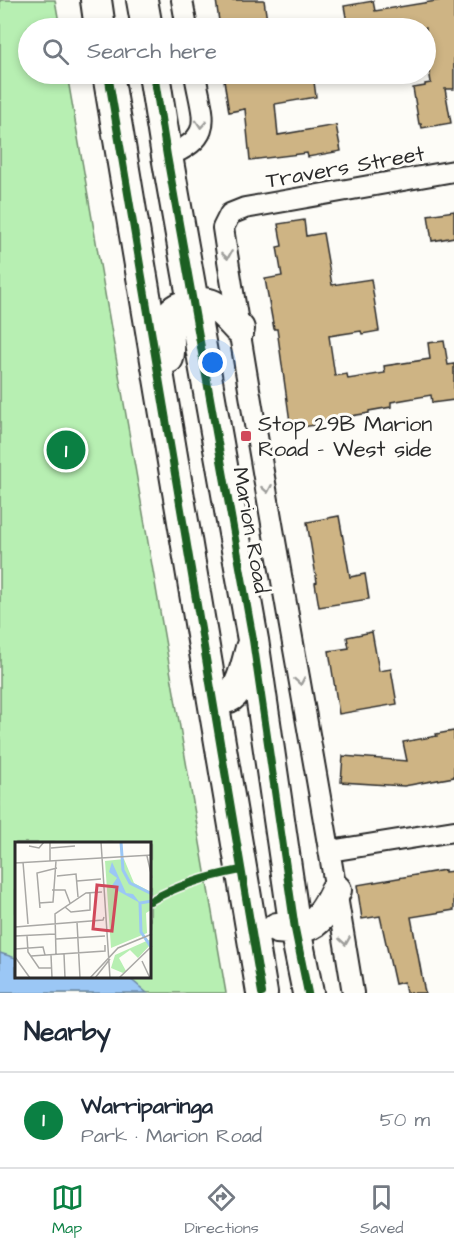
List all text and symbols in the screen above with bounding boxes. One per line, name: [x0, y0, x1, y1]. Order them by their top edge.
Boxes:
search box: [18, 18, 436, 84]
icon: search: [39, 35, 72, 68]
text: Search here: [87, 36, 217, 67]
one-way arrow: [195, 119, 208, 129]
street label: Travers Street: [264, 138, 427, 197]
one-way arrow: [221, 250, 233, 260]
your location: [198, 348, 227, 377]
place label: Stop 29B Marion Road - West side: [258, 409, 432, 465]
pin: 1: [46, 428, 86, 472]
marker: Stop 29B Marion Road - West side: [239, 429, 253, 443]
street label: Marion Road: [224, 465, 277, 596]
one-way arrow: [260, 483, 273, 493]
one-way arrow: [293, 676, 306, 686]
inset map: [15, 842, 152, 978]
one-way arrow: [338, 937, 350, 946]
text: Nearby: [24, 1014, 111, 1050]
text: Warriparinga: [81, 1091, 213, 1122]
text: 1: [42, 1106, 45, 1134]
text: 50 m: [380, 1106, 430, 1134]
text: Park · Marion Road: [81, 1122, 262, 1150]
tab: Map: [51, 1181, 84, 1239]
tab: Directions: [185, 1181, 259, 1239]
tab: Saved: [360, 1181, 403, 1239]

